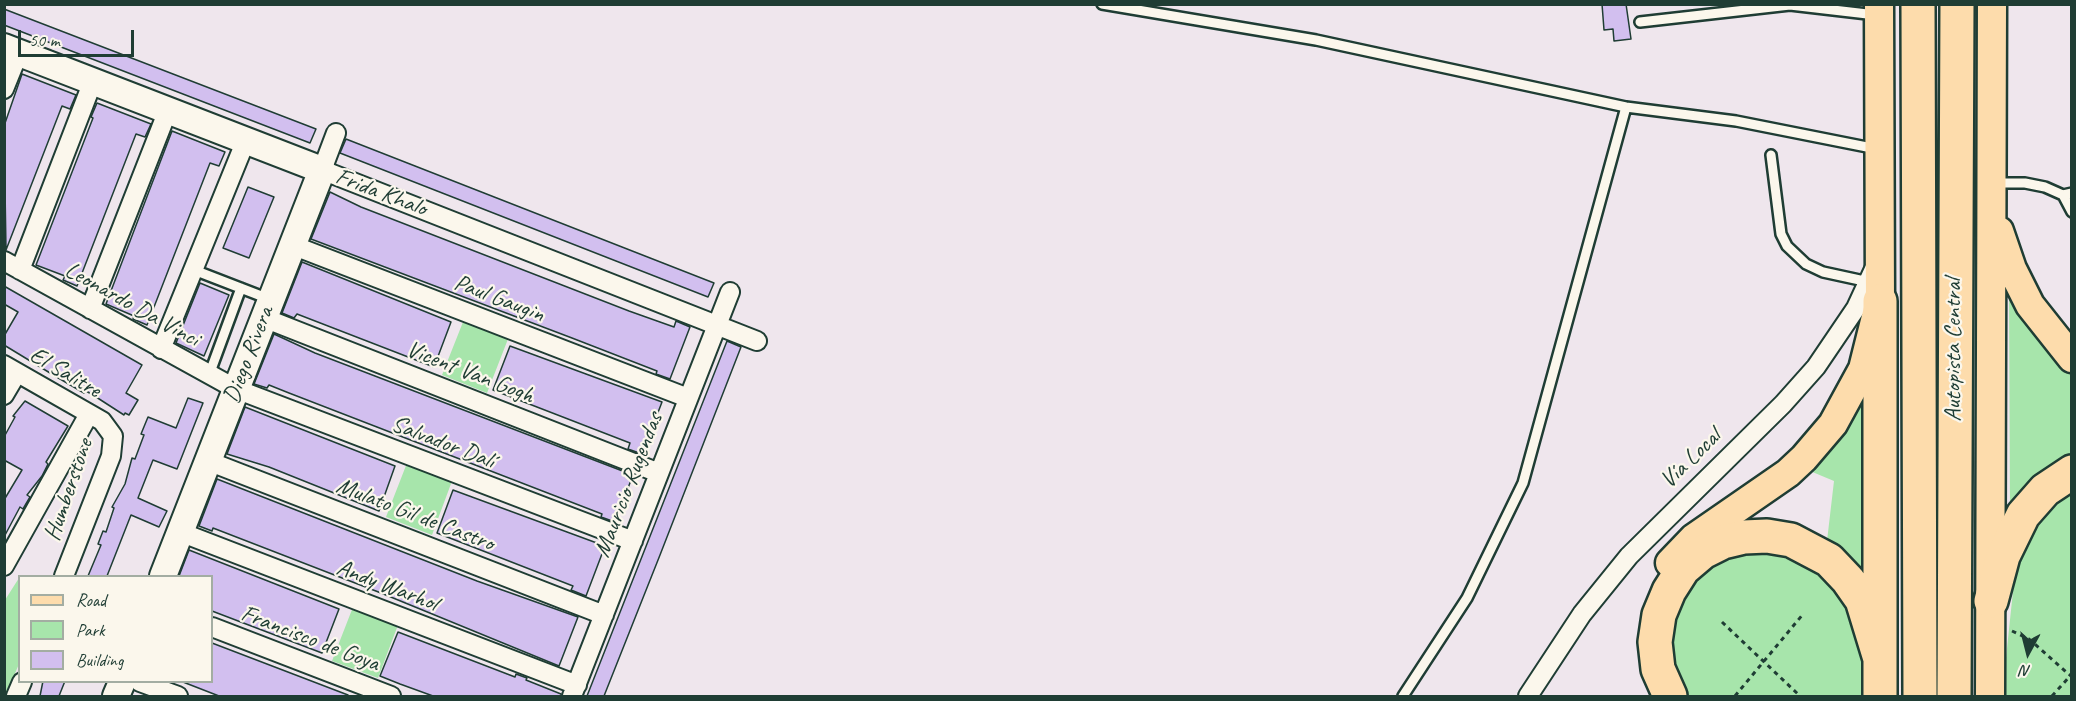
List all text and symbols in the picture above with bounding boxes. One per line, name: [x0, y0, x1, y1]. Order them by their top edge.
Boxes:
scale bar: [21, 18, 136, 56]
text: 50 m: [29, 29, 60, 51]
street label: Frida Khalo: [331, 163, 431, 223]
street label: Leonardo Da Vinci: [60, 256, 204, 354]
street label: Paul Gaugin: [450, 269, 548, 329]
street label: Autopista Central: [1940, 278, 1968, 422]
street label: Diego Rivera: [217, 303, 281, 407]
street label: Vicent Van Gogh: [402, 335, 538, 411]
street label: El Salitre: [24, 341, 106, 405]
street label: Mauricio Rugendas: [588, 409, 670, 561]
street label: Salvador Dalí: [387, 410, 499, 476]
street label: Vía Local: [1655, 423, 1727, 495]
street label: Humberstone: [38, 435, 100, 545]
street label: Mulato Gil de Castro: [332, 472, 498, 558]
street label: Andy Warhol: [332, 554, 442, 618]
legend: [18, 575, 213, 683]
text: Road: [76, 589, 106, 611]
street label: Francisco de Goya: [237, 599, 383, 679]
text: Park: [76, 619, 105, 641]
north arrow: [1998, 623, 2058, 683]
text: Building: [76, 649, 123, 671]
text: N: [2020, 660, 2032, 681]

